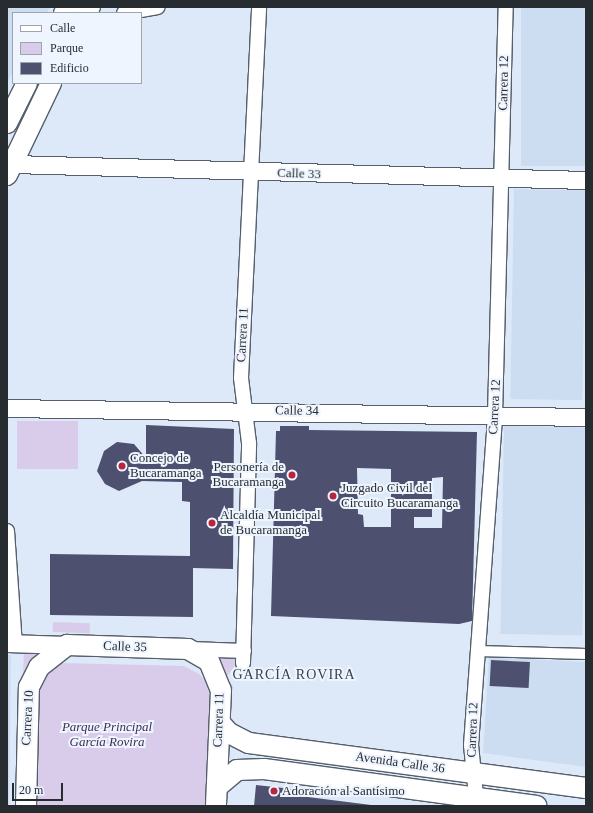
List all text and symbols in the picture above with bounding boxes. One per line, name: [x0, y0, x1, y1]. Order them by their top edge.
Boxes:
legend: [12, 12, 142, 84]
text: Calle: [50, 21, 75, 35]
text: Parque: [50, 41, 83, 55]
street label: Carrera 12: [496, 55, 512, 111]
text: Edificio: [50, 61, 89, 75]
street label: Calle 33: [277, 165, 321, 183]
street label: Carrera 11: [234, 307, 252, 363]
street label: Carrera 12: [486, 379, 504, 435]
street label: Calle 34: [275, 403, 319, 419]
place label: Concejo de Bucaramanga: [130, 451, 201, 482]
place label: Personería de Bucaramanga: [213, 460, 284, 491]
marker: Concejo de Bucaramanga: [117, 461, 127, 471]
marker: Personería de Bucaramanga: [287, 470, 297, 480]
place label: Juzgado Civil del Circuito Bucaramanga: [341, 481, 458, 512]
marker: Juzgado Civil del Circuito Bucaramanga: [328, 491, 338, 501]
place label: Alcaldía Municipal de Bucaramanga: [220, 508, 321, 539]
marker: Alcaldía Municipal de Bucaramanga: [207, 518, 217, 528]
street label: Calle 35: [103, 638, 147, 656]
district label: GARCÍA ROVIRA: [232, 667, 356, 683]
street label: Carrera 10: [19, 690, 37, 746]
street label: Carrera 11: [210, 692, 228, 748]
street label: Carrera 12: [464, 702, 482, 758]
park label: Parque Principal García Rovira: [62, 720, 152, 751]
street label: Avenida Calle 36: [354, 749, 446, 777]
scale bar: [14, 775, 65, 801]
text: 20 m: [19, 783, 43, 797]
place label: Adoración al Santísimo: [282, 783, 405, 799]
marker: Adoración al Santísimo: [269, 786, 279, 796]

